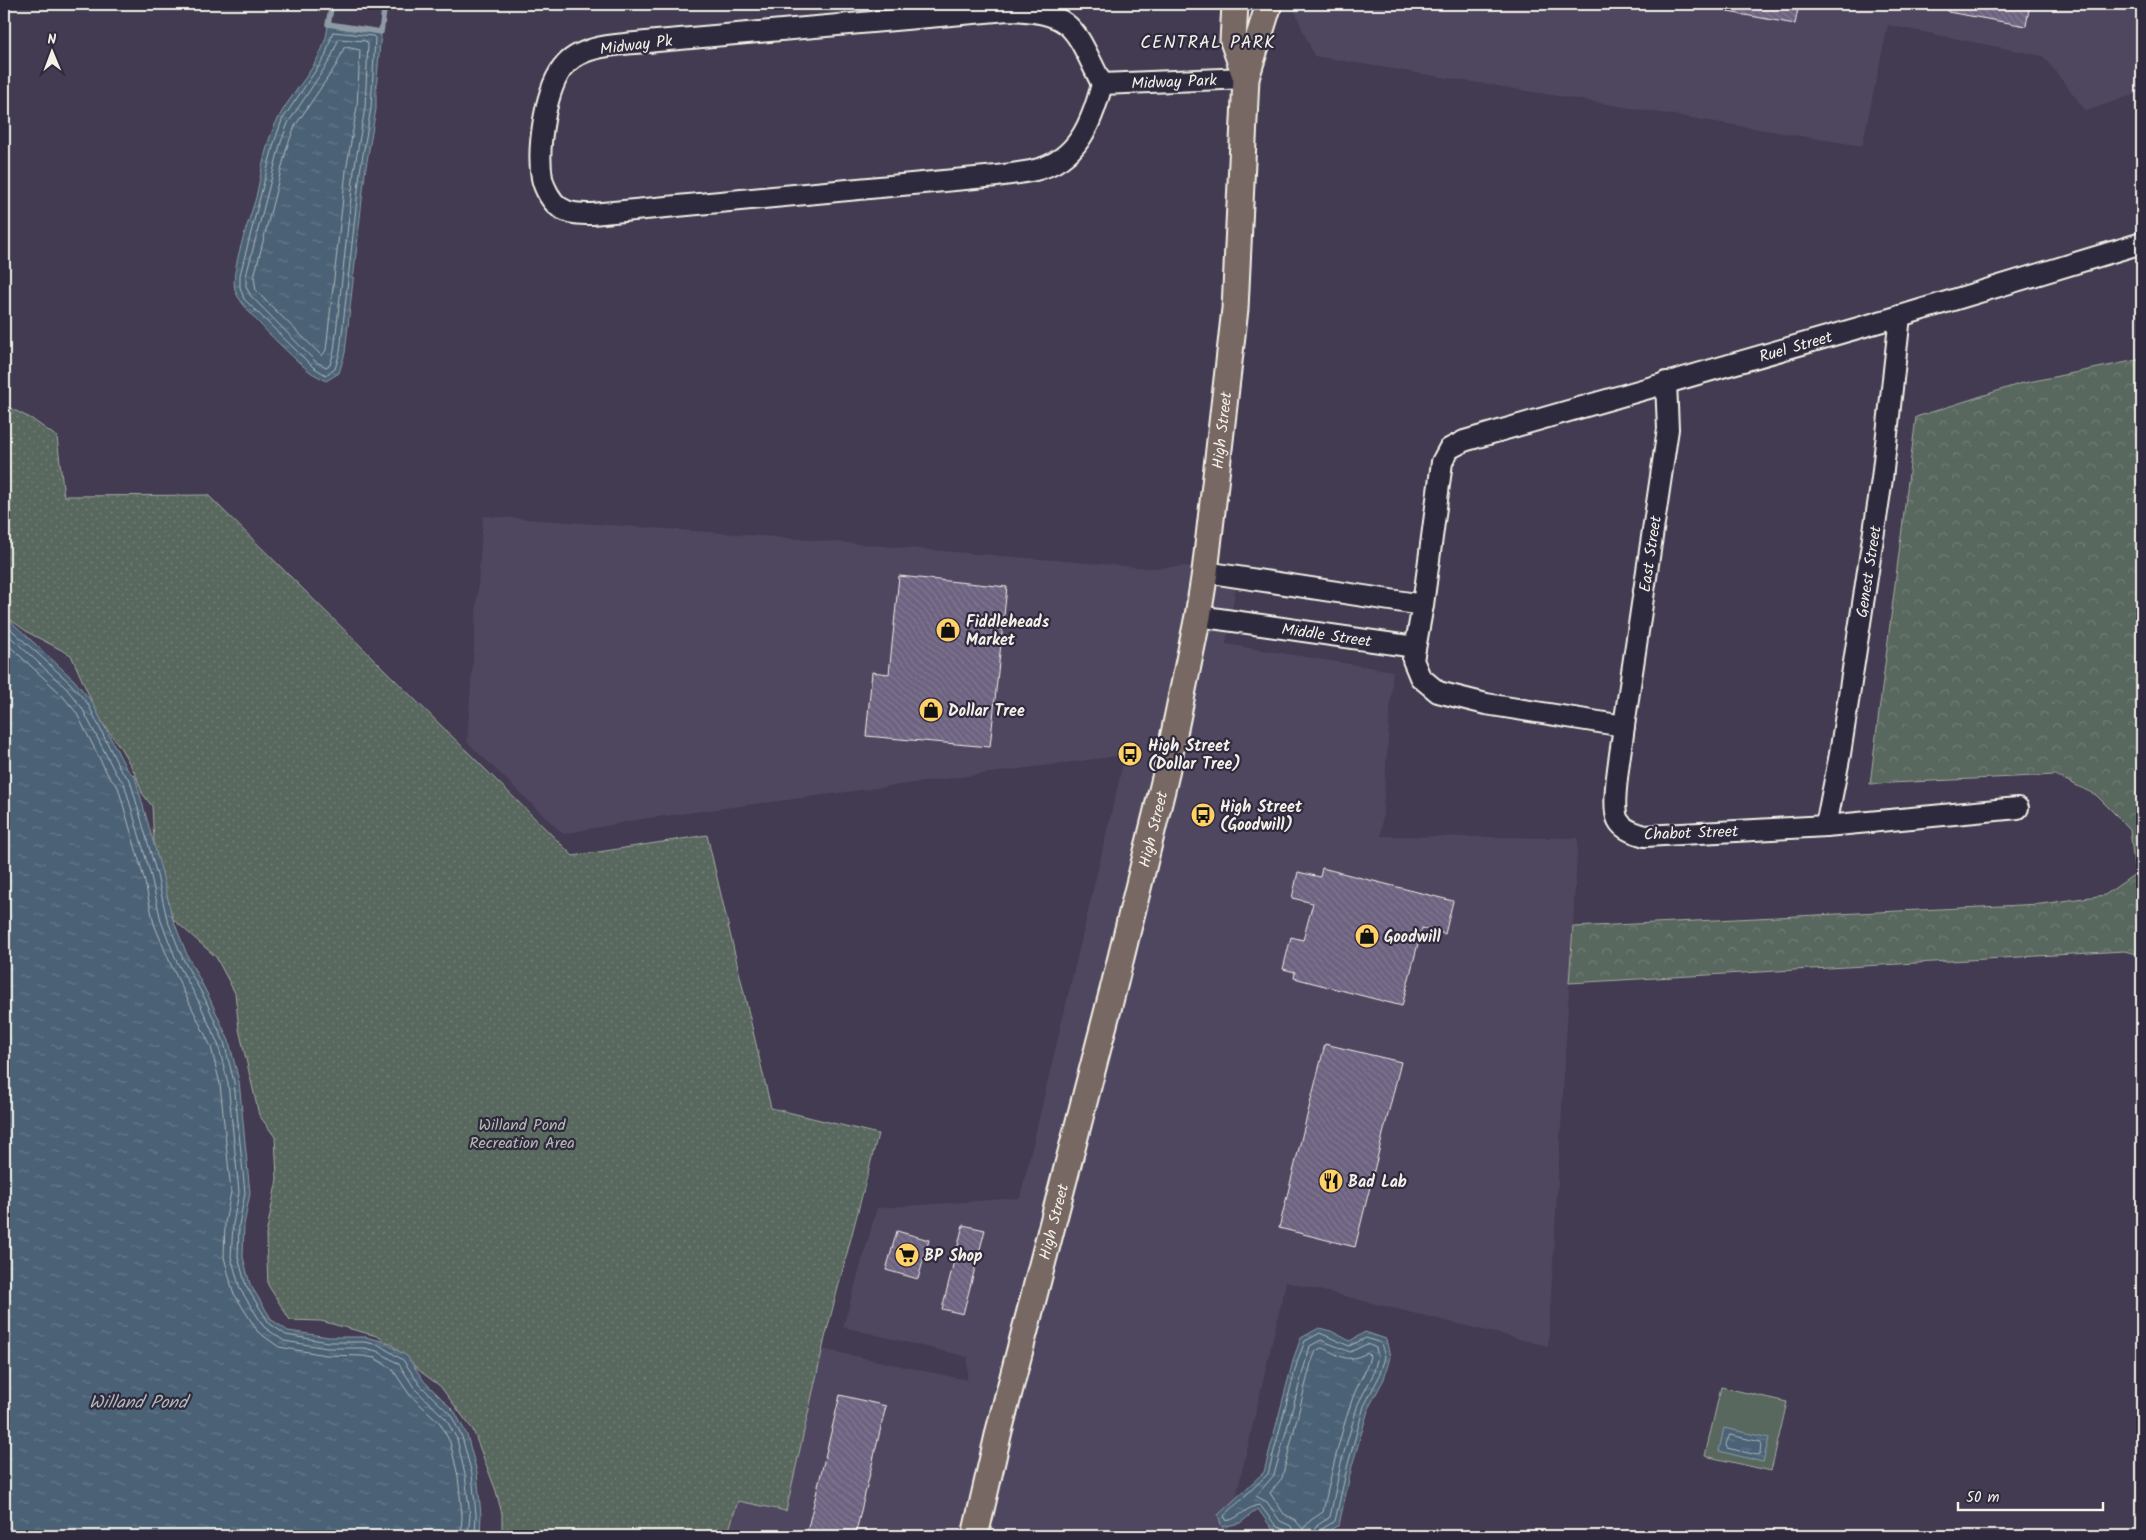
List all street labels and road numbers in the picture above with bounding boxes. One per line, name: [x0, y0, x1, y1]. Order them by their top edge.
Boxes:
street label: Midway Pk: [599, 29, 674, 62]
street label: Midway Park: [1131, 68, 1218, 97]
street label: Ruel Street: [1756, 325, 1836, 370]
street label: High Street: [1206, 390, 1240, 471]
street label: East Street: [1633, 513, 1669, 594]
street label: Genest Street: [1850, 523, 1889, 619]
street label: Middle Street: [1280, 617, 1374, 655]
street label: High Street: [1133, 788, 1176, 870]
street label: Chabot Street: [1643, 819, 1740, 848]
street label: High Street: [1033, 1180, 1077, 1263]

